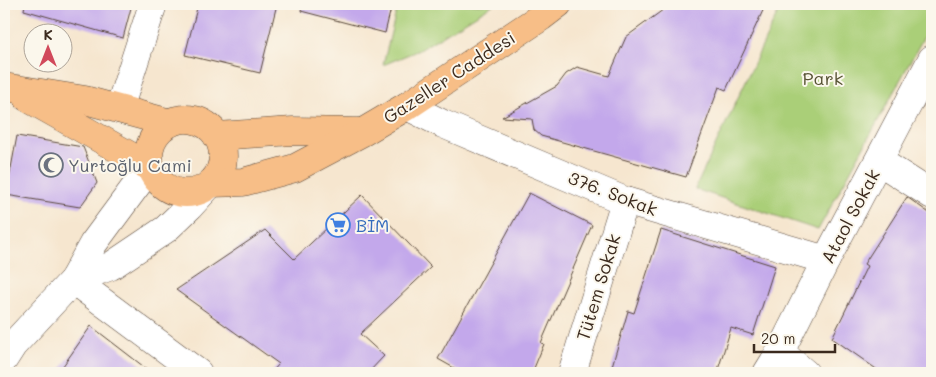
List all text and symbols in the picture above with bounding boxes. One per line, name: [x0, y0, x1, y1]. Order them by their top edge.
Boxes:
north arrow: [22, 22, 72, 72]
text: K: [43, 25, 53, 44]
street label: Gazeller Caddesi: [378, 25, 520, 129]
park label: Park: [803, 66, 843, 90]
mosque icon: Yurtoğlu Cami: [38, 152, 64, 178]
place label: Yurtoğlu Cami: [68, 153, 192, 177]
street label: 376. Sokak: [565, 165, 661, 221]
street label: Ataol Sokak: [815, 165, 885, 267]
supermarket icon: BİM: [325, 212, 351, 238]
place label: BİM: [356, 213, 389, 237]
street label: Tütem Sokak: [570, 231, 626, 343]
scale bar: [754, 322, 835, 354]
text: 20 m: [761, 328, 795, 348]

